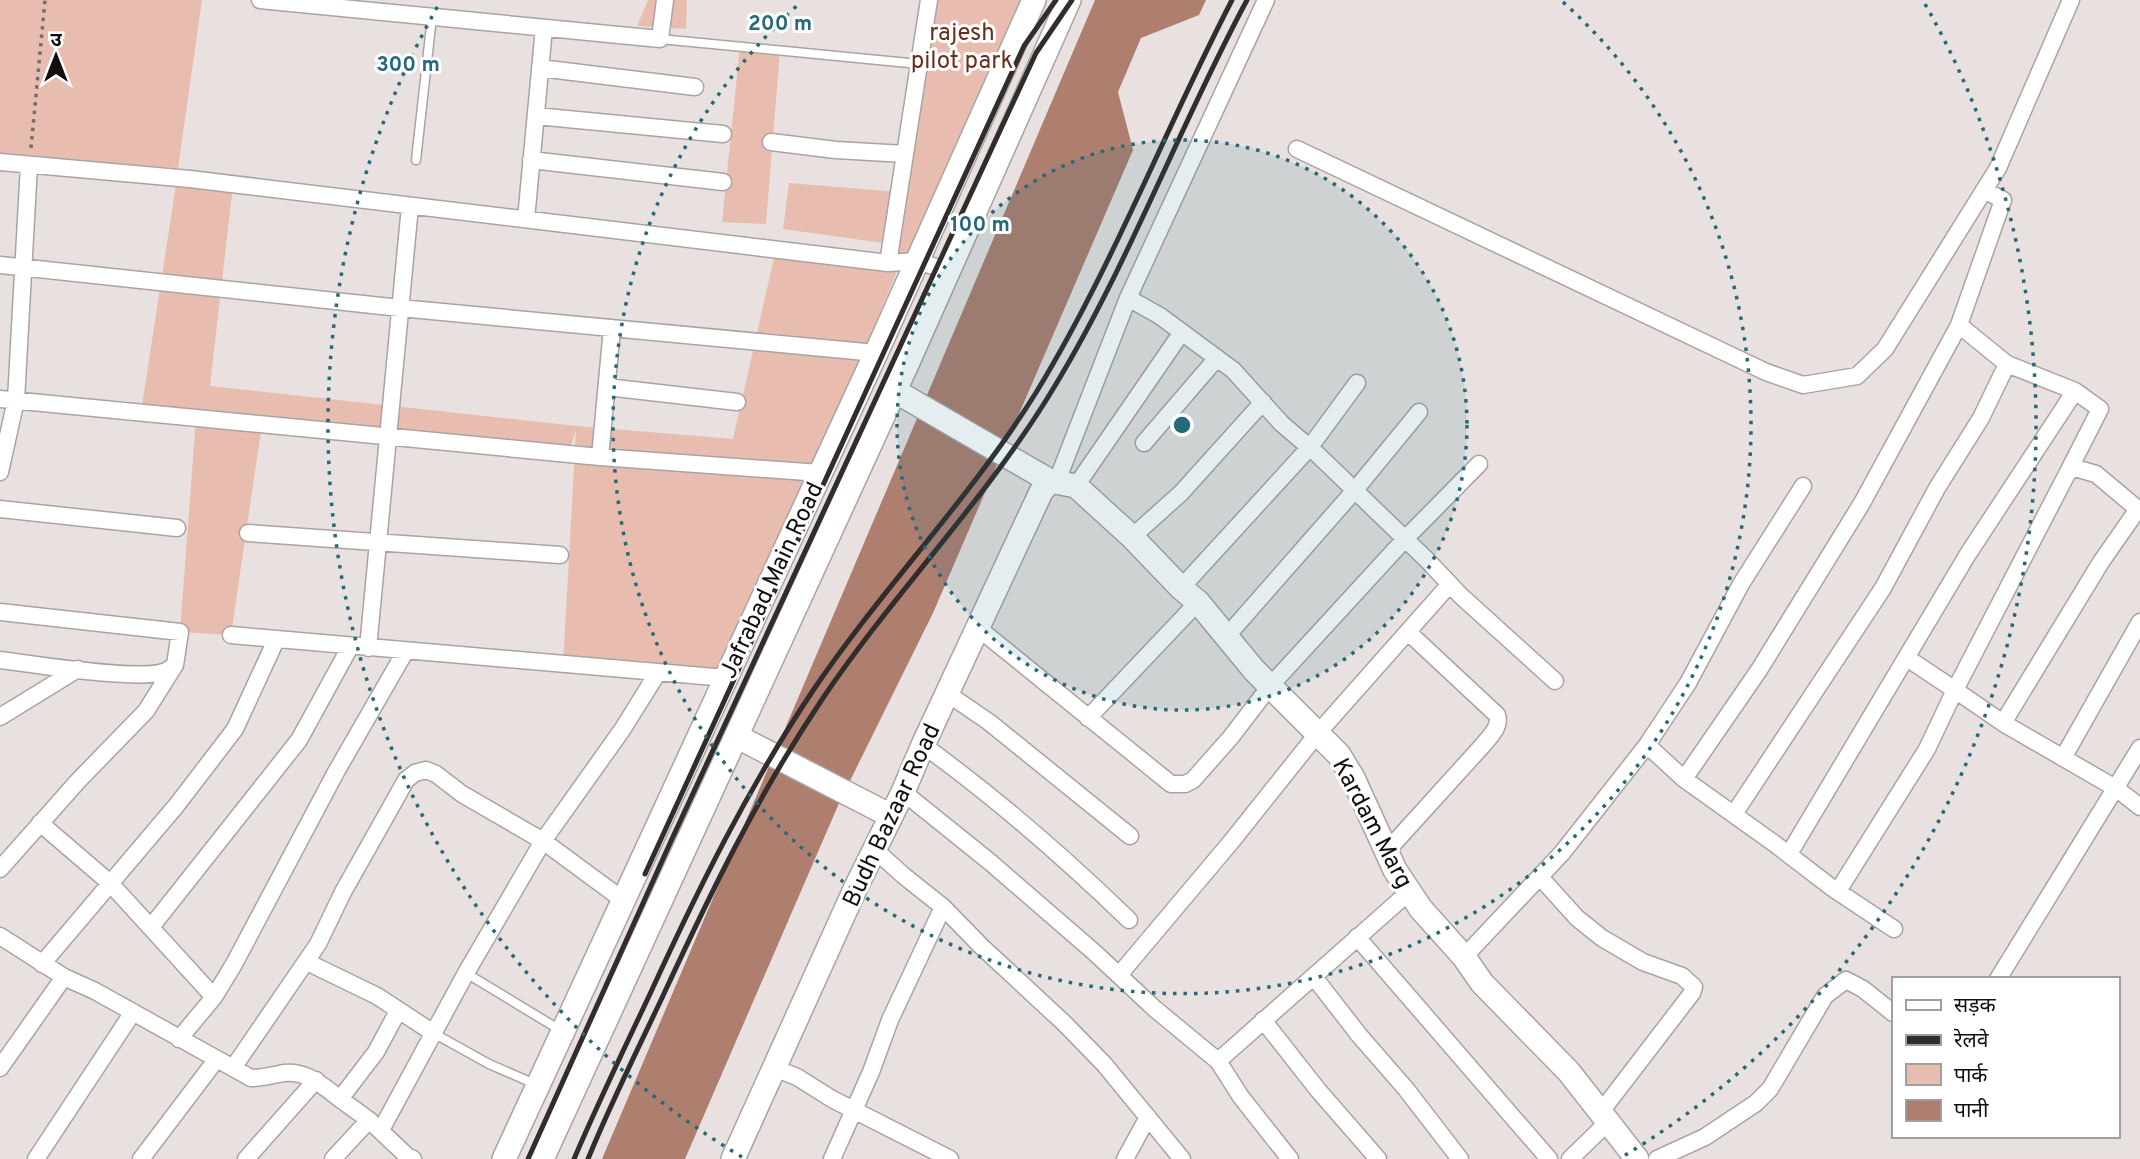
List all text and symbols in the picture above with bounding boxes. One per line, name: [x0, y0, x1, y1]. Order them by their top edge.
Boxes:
text: 200 m: [748, 11, 812, 38]
park label: rajesh pilot park: [911, 19, 1013, 77]
north arrow: [21, 21, 91, 91]
text: उ: [50, 29, 62, 53]
text: 300 m: [376, 52, 440, 79]
text: 100 m: [950, 212, 1010, 239]
centre of rings: [1170, 413, 1194, 437]
street label: Jafrabad Main Road: [714, 478, 831, 684]
street label: Budh Bazaar Road: [837, 719, 948, 912]
street label: Kardam Marg: [1324, 754, 1418, 894]
legend: [1892, 977, 2119, 1138]
text: सड़क: [1954, 993, 1996, 1020]
text: रेलवे: [1953, 1028, 1989, 1055]
text: पार्क: [1954, 1063, 1988, 1090]
text: पानी: [1954, 1098, 1989, 1125]

